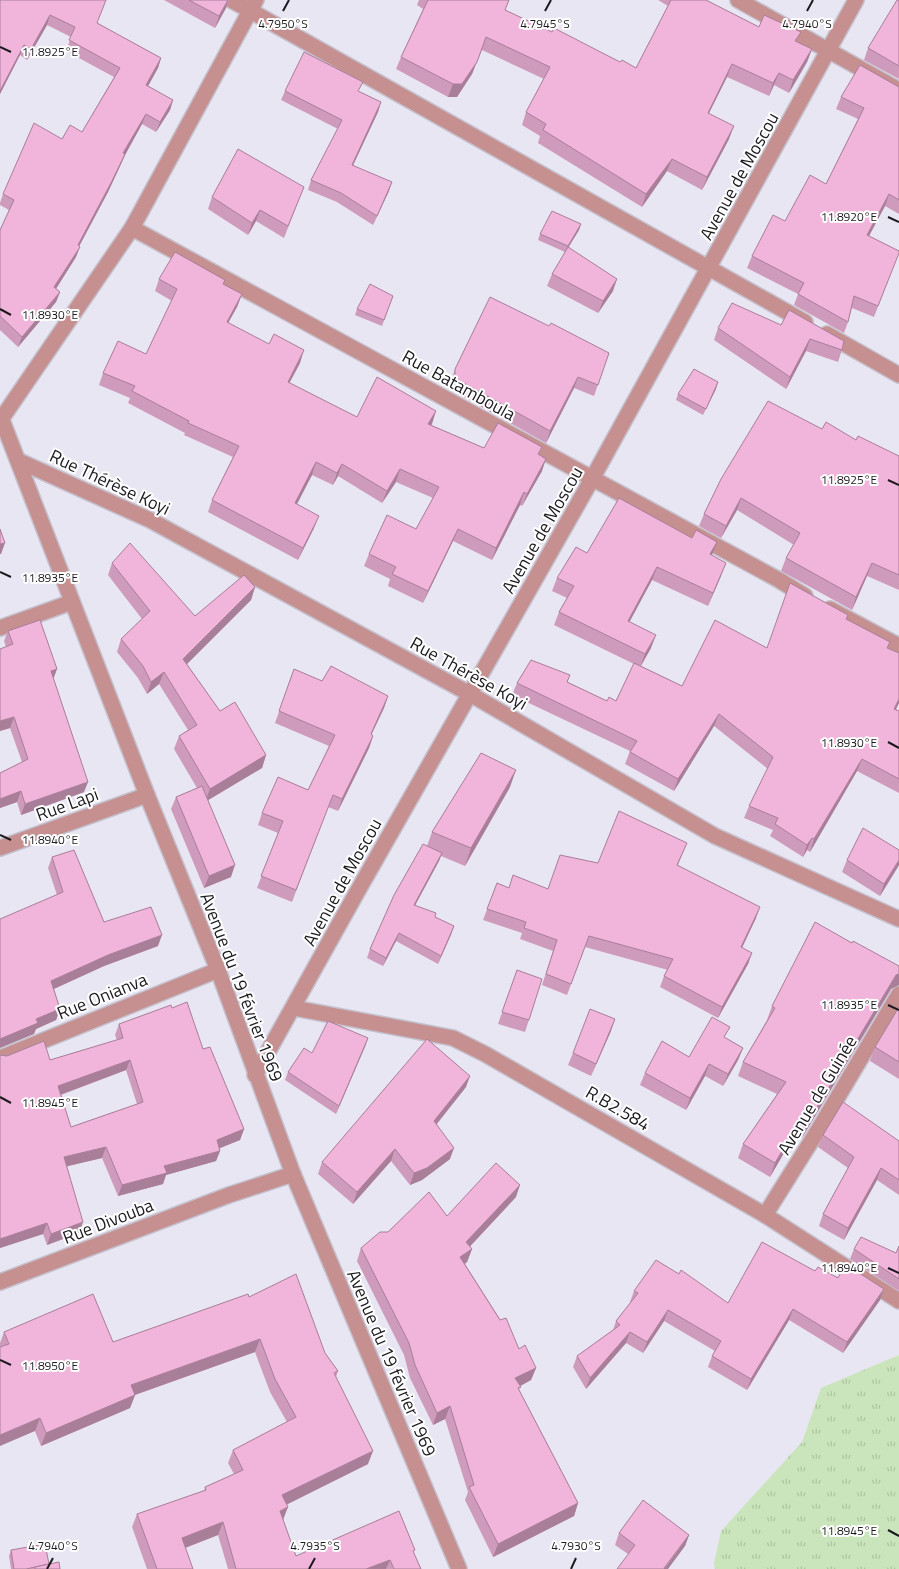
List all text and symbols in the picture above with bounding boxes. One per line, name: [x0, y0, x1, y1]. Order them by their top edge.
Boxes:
text: 4.7950°S: [258, 14, 308, 33]
text: 4.7945°S: [520, 14, 570, 33]
text: 4.7940°S: [782, 14, 832, 33]
text: 11.8925°E: [22, 42, 78, 61]
street label: Avenue de Moscou: [693, 107, 785, 245]
text: 11.8920°E: [821, 207, 877, 226]
text: 11.8930°E: [22, 305, 78, 324]
street label: Rue Batamboula: [397, 343, 521, 427]
street label: Rue Thérèse Koyi: [45, 442, 175, 522]
street label: Avenue de Moscou: [495, 462, 589, 598]
text: 11.8925°E: [821, 470, 877, 489]
text: 11.8935°E: [22, 568, 78, 587]
street label: Rue Thérèse Koyi: [405, 630, 533, 716]
text: 11.8930°E: [821, 733, 877, 752]
street label: Rue Lapi: [32, 780, 102, 828]
street label: Avenue de Moscou: [296, 813, 388, 951]
text: 11.8940°E: [22, 830, 78, 849]
street label: Avenue du 19 février 1969: [193, 889, 291, 1085]
street label: Rue Onianva: [53, 966, 151, 1026]
text: 11.8935°E: [821, 995, 877, 1014]
street label: Avenue de Guinée: [771, 1030, 863, 1160]
street label: R.B2.584: [581, 1079, 655, 1137]
text: 11.8945°E: [22, 1093, 78, 1112]
street label: Rue Divouba: [59, 1191, 157, 1251]
text: 11.8940°E: [821, 1258, 877, 1277]
street label: Avenue du 19 février 1969: [340, 1265, 444, 1461]
text: 11.8950°E: [22, 1356, 78, 1375]
text: 11.8945°E: [821, 1521, 877, 1540]
text: 4.7940°S: [28, 1536, 78, 1555]
text: 4.7935°S: [290, 1536, 340, 1555]
text: 4.7930°S: [551, 1536, 601, 1555]

